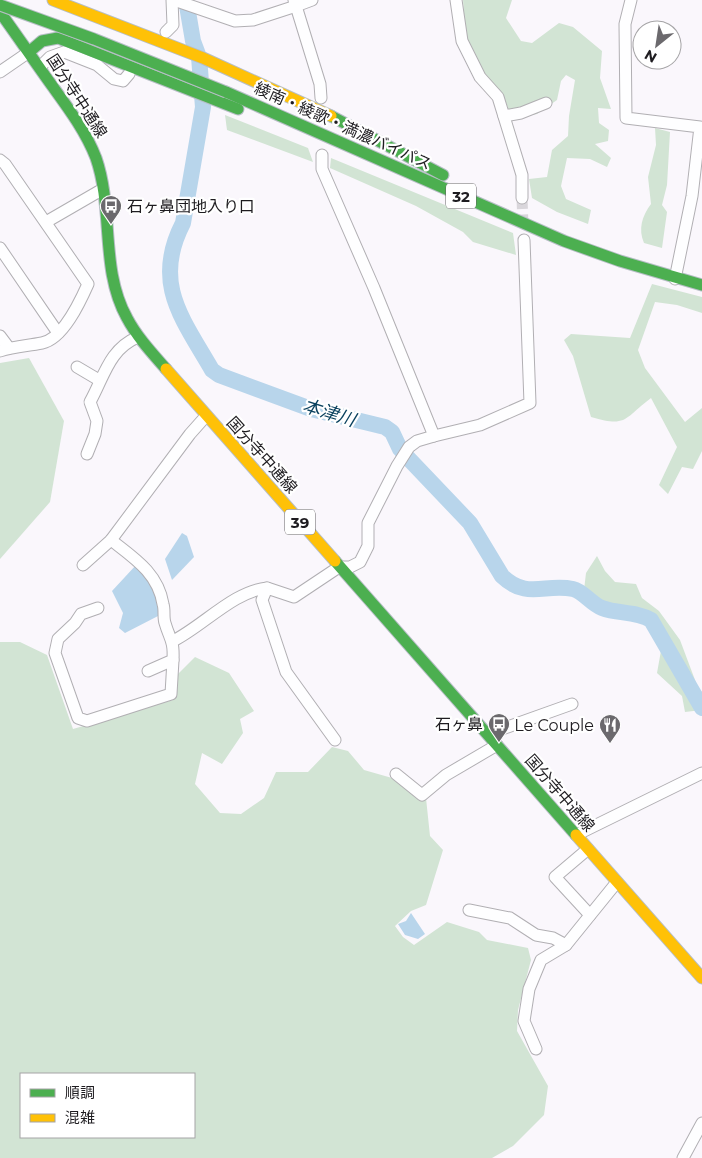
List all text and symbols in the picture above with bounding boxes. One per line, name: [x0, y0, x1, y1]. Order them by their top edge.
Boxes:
north arrow: [632, 20, 682, 70]
text: N: [641, 46, 660, 67]
street label: 国分寺中通線: [43, 51, 111, 141]
street label: 綾南・綾歌・満濃バイパス: [252, 78, 434, 174]
road number: 32: [446, 184, 476, 208]
bus stop icon: 石ヶ鼻団地入り口: [99, 194, 123, 225]
place label: 石ヶ鼻団地入り口: [127, 197, 255, 216]
water label: 本津川: [300, 395, 360, 432]
street label: 国分寺中通線: [223, 413, 301, 497]
road number: 39: [285, 510, 315, 534]
bus stop icon: 石ヶ鼻: [487, 712, 511, 743]
restaurant icon: Le Couple: [598, 713, 622, 744]
place label: 石ヶ鼻: [435, 715, 483, 734]
place label: Le Couple: [514, 716, 594, 735]
street label: 国分寺中通線: [521, 751, 599, 835]
legend: [20, 1073, 195, 1138]
text: 順調: [65, 1083, 95, 1102]
text: 混雑: [65, 1108, 95, 1127]

